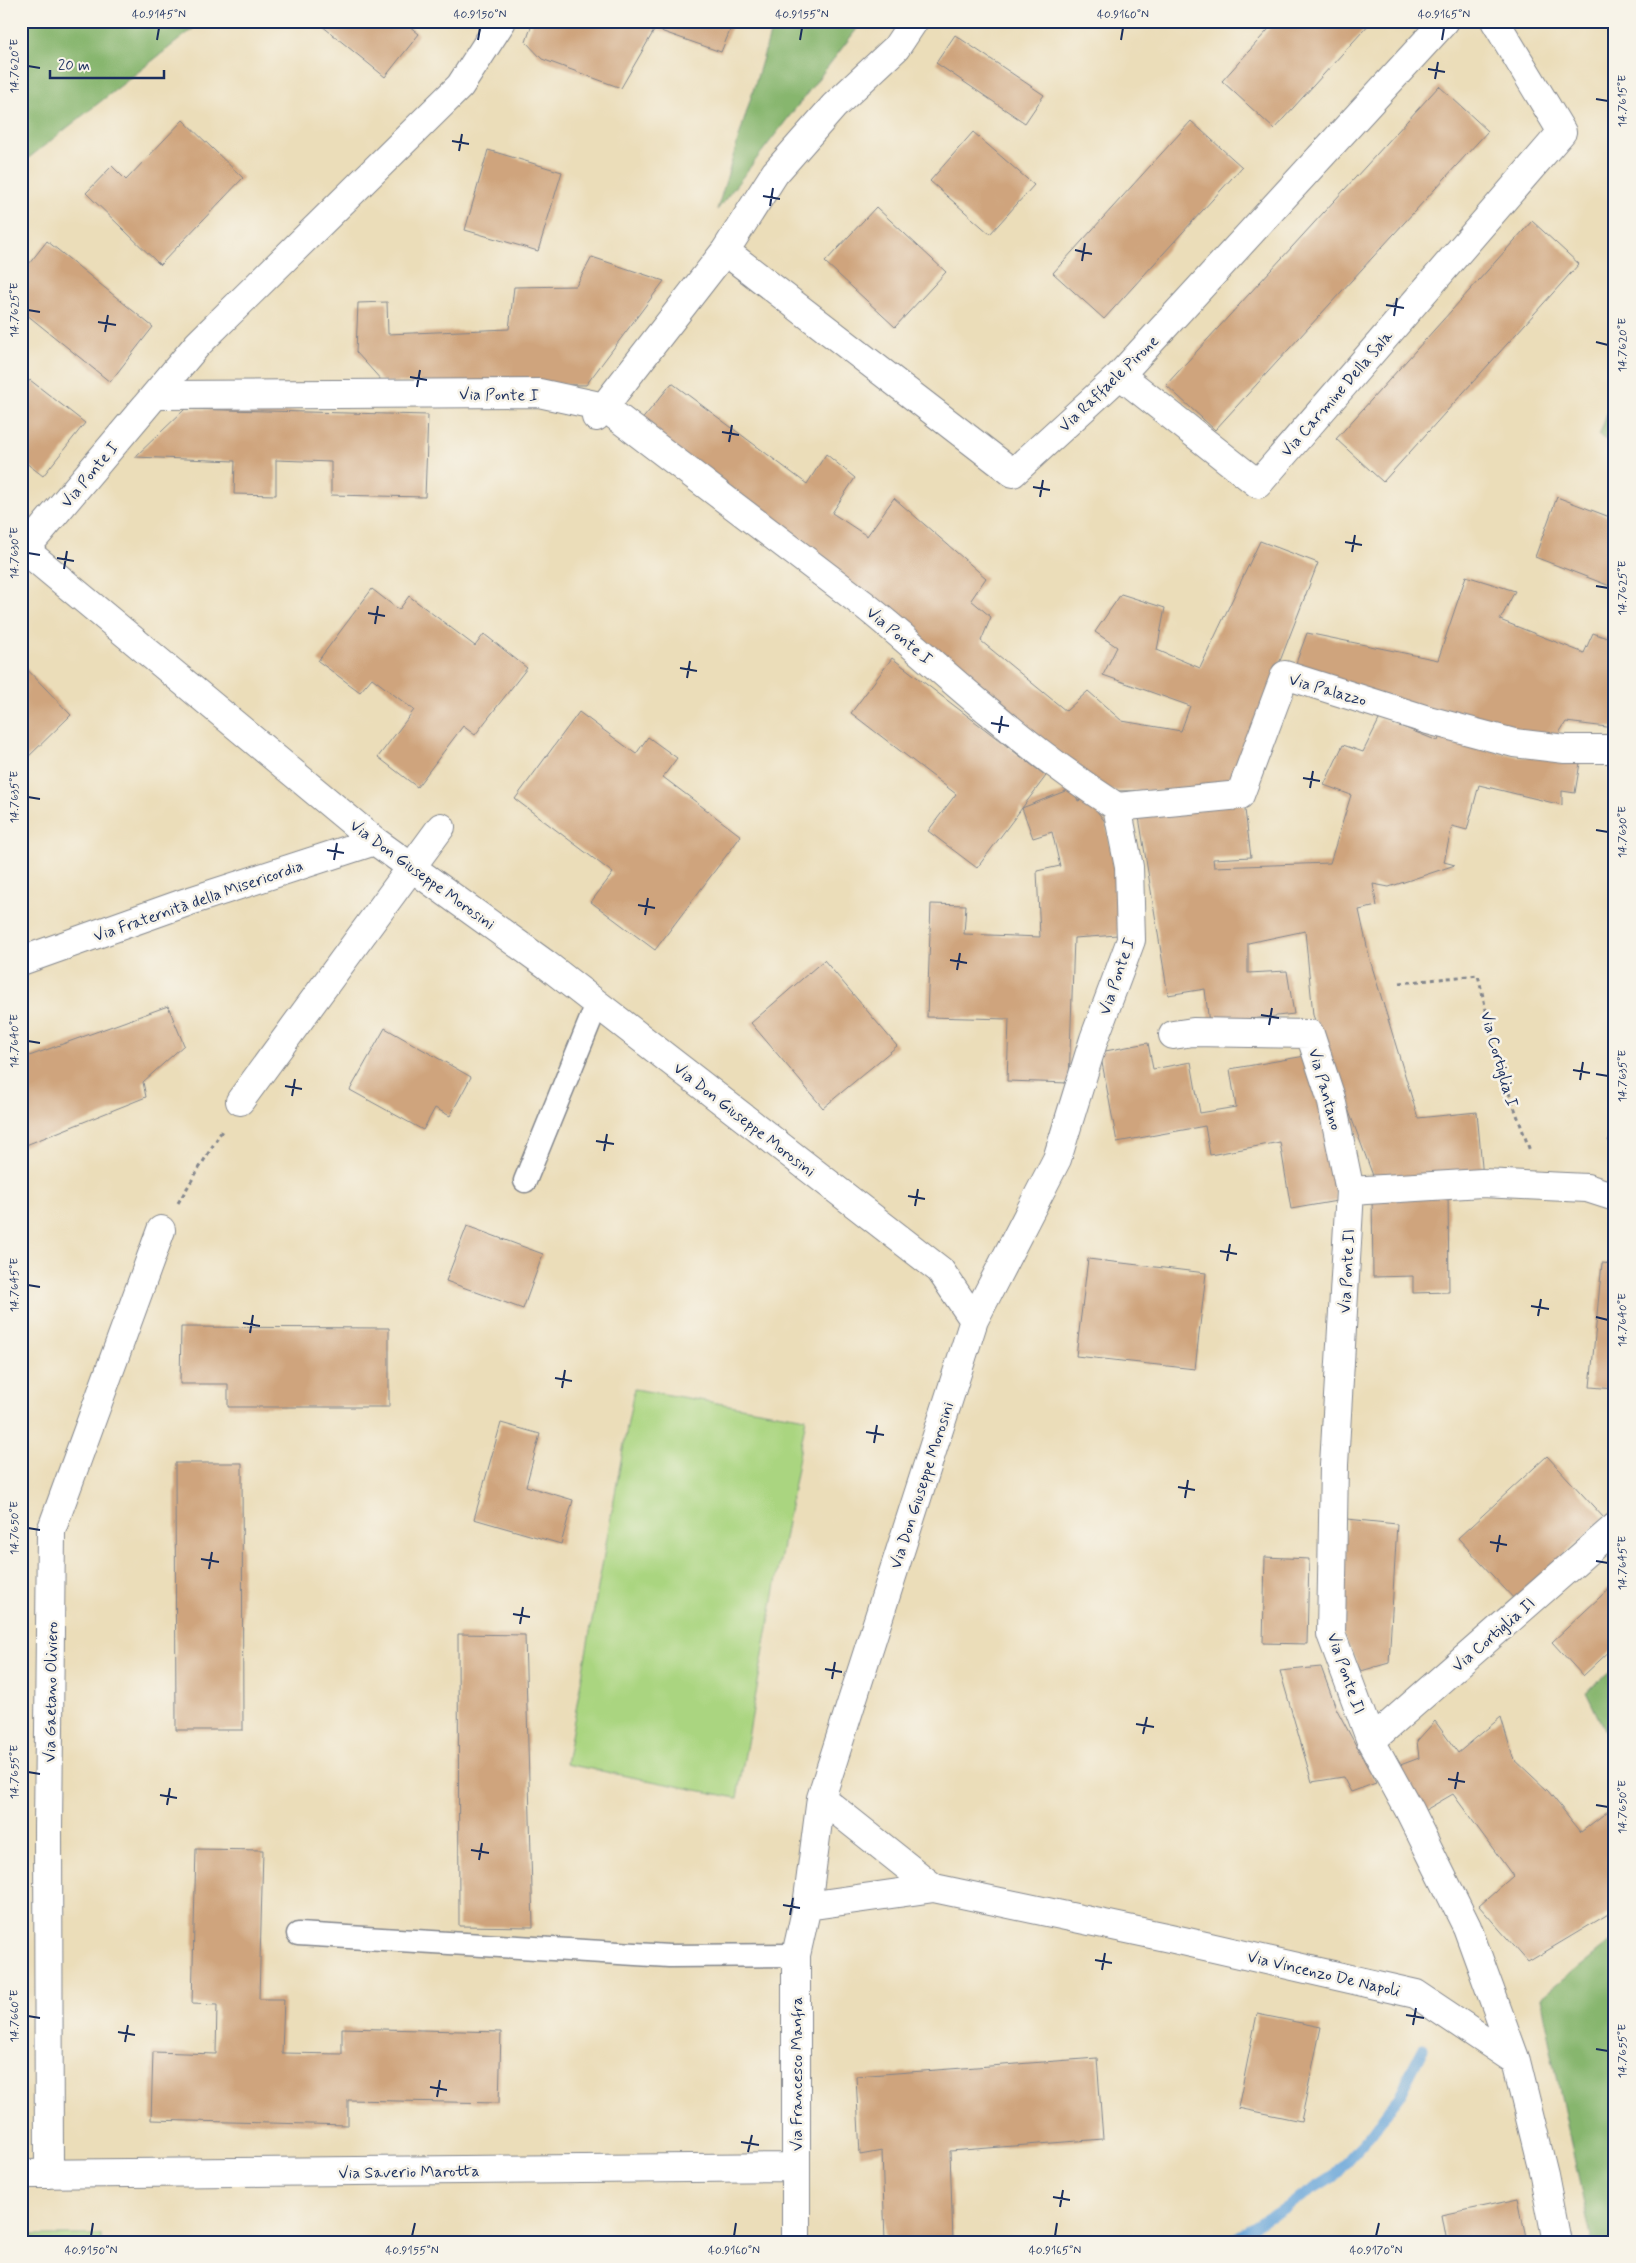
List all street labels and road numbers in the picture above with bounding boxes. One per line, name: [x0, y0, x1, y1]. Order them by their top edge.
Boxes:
street label: Via Carmine Della Sala: [1276, 326, 1398, 462]
street label: Via Raffaele Pirone: [1055, 331, 1164, 437]
street label: Via Ponte I: [459, 384, 539, 407]
street label: Via Ponte I: [56, 438, 124, 512]
street label: Via Ponte I: [862, 602, 936, 670]
street label: Via Palazzo: [1286, 669, 1369, 712]
street label: Via Don Giuseppe Morosini: [345, 815, 499, 935]
street label: Via Fraternità della Misericordia: [91, 856, 306, 947]
street label: Via Ponte I: [1095, 935, 1140, 1018]
street label: Via Cortiglia I: [1475, 1009, 1522, 1110]
street label: Via Pantano: [1303, 1046, 1346, 1133]
street label: Via Don Giuseppe Morosini: [669, 1058, 819, 1182]
street label: Via Ponte II: [1335, 1228, 1360, 1314]
street label: Via Don Giuseppe Morosini: [885, 1399, 959, 1572]
street label: Via Cortiglia II: [1448, 1593, 1540, 1677]
street label: Via Gaetano Oliviero: [40, 1621, 63, 1763]
street label: Via Ponte II: [1322, 1630, 1369, 1717]
street label: Via Vincenzo De Napoli: [1245, 1947, 1402, 2002]
street label: Via Francesco Manfra: [787, 1997, 808, 2151]
street label: Via Saverio Marotta: [338, 2161, 480, 2184]

